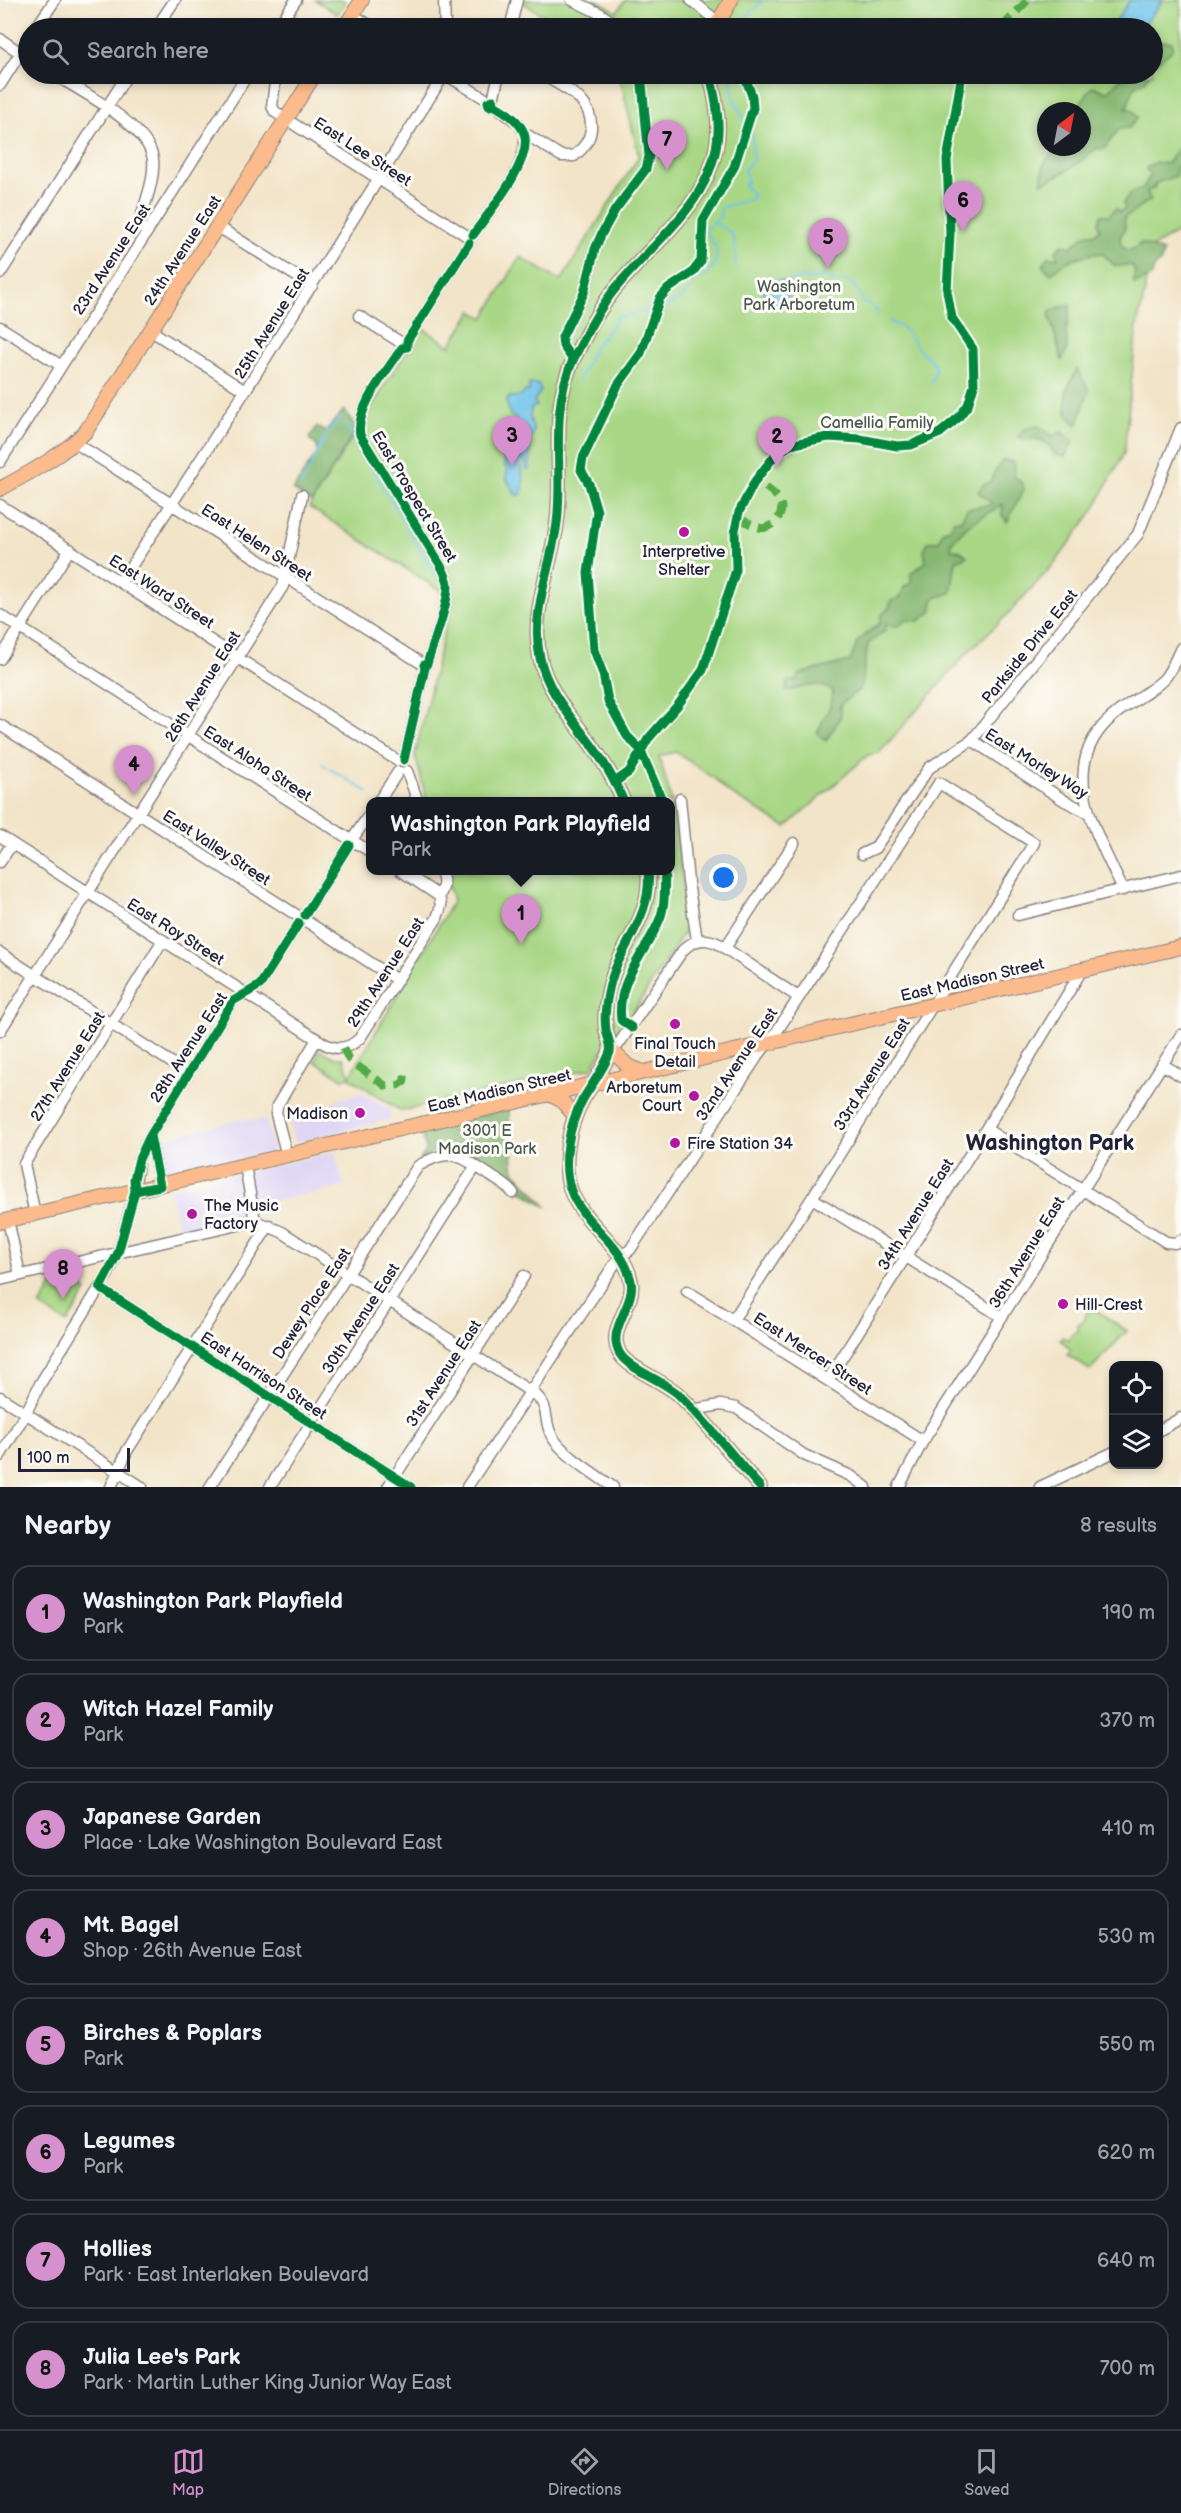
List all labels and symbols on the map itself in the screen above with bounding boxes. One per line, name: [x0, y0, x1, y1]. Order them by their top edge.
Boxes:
north arrow: [1037, 102, 1091, 156]
street label: East Lee Street: [310, 114, 415, 191]
pin: 7: [648, 120, 686, 170]
pin: 6: [944, 182, 982, 231]
street label: 24th Avenue East: [141, 192, 226, 309]
street label: 23rd Avenue East: [69, 201, 155, 319]
pin: 5: [808, 218, 848, 268]
street label: 25th Avenue East: [231, 265, 314, 383]
park label: Washington Park Arboretum: [743, 278, 855, 315]
park label: Camellia Family: [820, 414, 934, 433]
pin: 3: [492, 416, 532, 466]
pin: 2: [758, 418, 796, 467]
street label: East Prospect Street: [367, 428, 460, 566]
street label: East Helen Street: [197, 500, 315, 586]
marker: Interpretive Shelter: [677, 525, 691, 539]
place label: Interpretive Shelter: [643, 543, 726, 580]
street label: East Ward Street: [105, 551, 217, 633]
street label: Parkside Drive East: [978, 586, 1082, 708]
street label: 26th Avenue East: [161, 628, 245, 746]
street label: East Aloha Street: [200, 722, 315, 806]
street label: East Morley Way: [981, 725, 1092, 804]
pin: 4: [114, 746, 154, 795]
street label: East Valley Street: [159, 806, 274, 890]
your location: [709, 863, 738, 892]
pin: 1: [502, 894, 540, 944]
street label: East Roy Street: [123, 895, 227, 970]
street label: 29th Avenue East: [344, 914, 429, 1031]
street label: East Madison Street: [899, 955, 1046, 1006]
street label: 28th Avenue East: [147, 989, 232, 1106]
street label: 32nd Avenue East: [692, 1005, 782, 1125]
street label: 27th Avenue East: [27, 1008, 110, 1125]
street label: 33rd Avenue East: [830, 1015, 915, 1135]
marker: Final Touch Detail: [668, 1017, 682, 1031]
place label: Final Touch Detail: [634, 1035, 716, 1072]
street label: East Madison Street: [426, 1066, 573, 1117]
place label: Arboretum Court: [606, 1079, 682, 1116]
marker: Arboretum Court: [687, 1089, 701, 1103]
place label: Madison: [286, 1105, 348, 1124]
marker: Madison: [353, 1106, 367, 1120]
park label: 3001 E Madison Park: [438, 1122, 536, 1159]
district label: Washington Park: [966, 1130, 1135, 1157]
place label: Fire Station 34: [687, 1135, 793, 1154]
marker: Fire Station 34: [668, 1136, 682, 1150]
street label: 34th Avenue East: [874, 1155, 958, 1274]
street label: 36th Avenue East: [985, 1193, 1069, 1312]
place label: The Music Factory: [204, 1197, 279, 1234]
marker: The Music Factory: [185, 1207, 199, 1221]
street label: Dewey Place East: [269, 1245, 355, 1363]
pin: 8: [44, 1250, 82, 1299]
street label: 30th Avenue East: [318, 1260, 404, 1378]
place label: Hill-Crest: [1075, 1296, 1143, 1315]
marker: Hill-Crest: [1056, 1297, 1070, 1311]
street label: East Mercer Street: [749, 1309, 875, 1400]
street label: 31st Avenue East: [403, 1317, 486, 1431]
street label: East Harrison Street: [196, 1328, 330, 1424]
scale bar: [18, 1445, 130, 1472]

